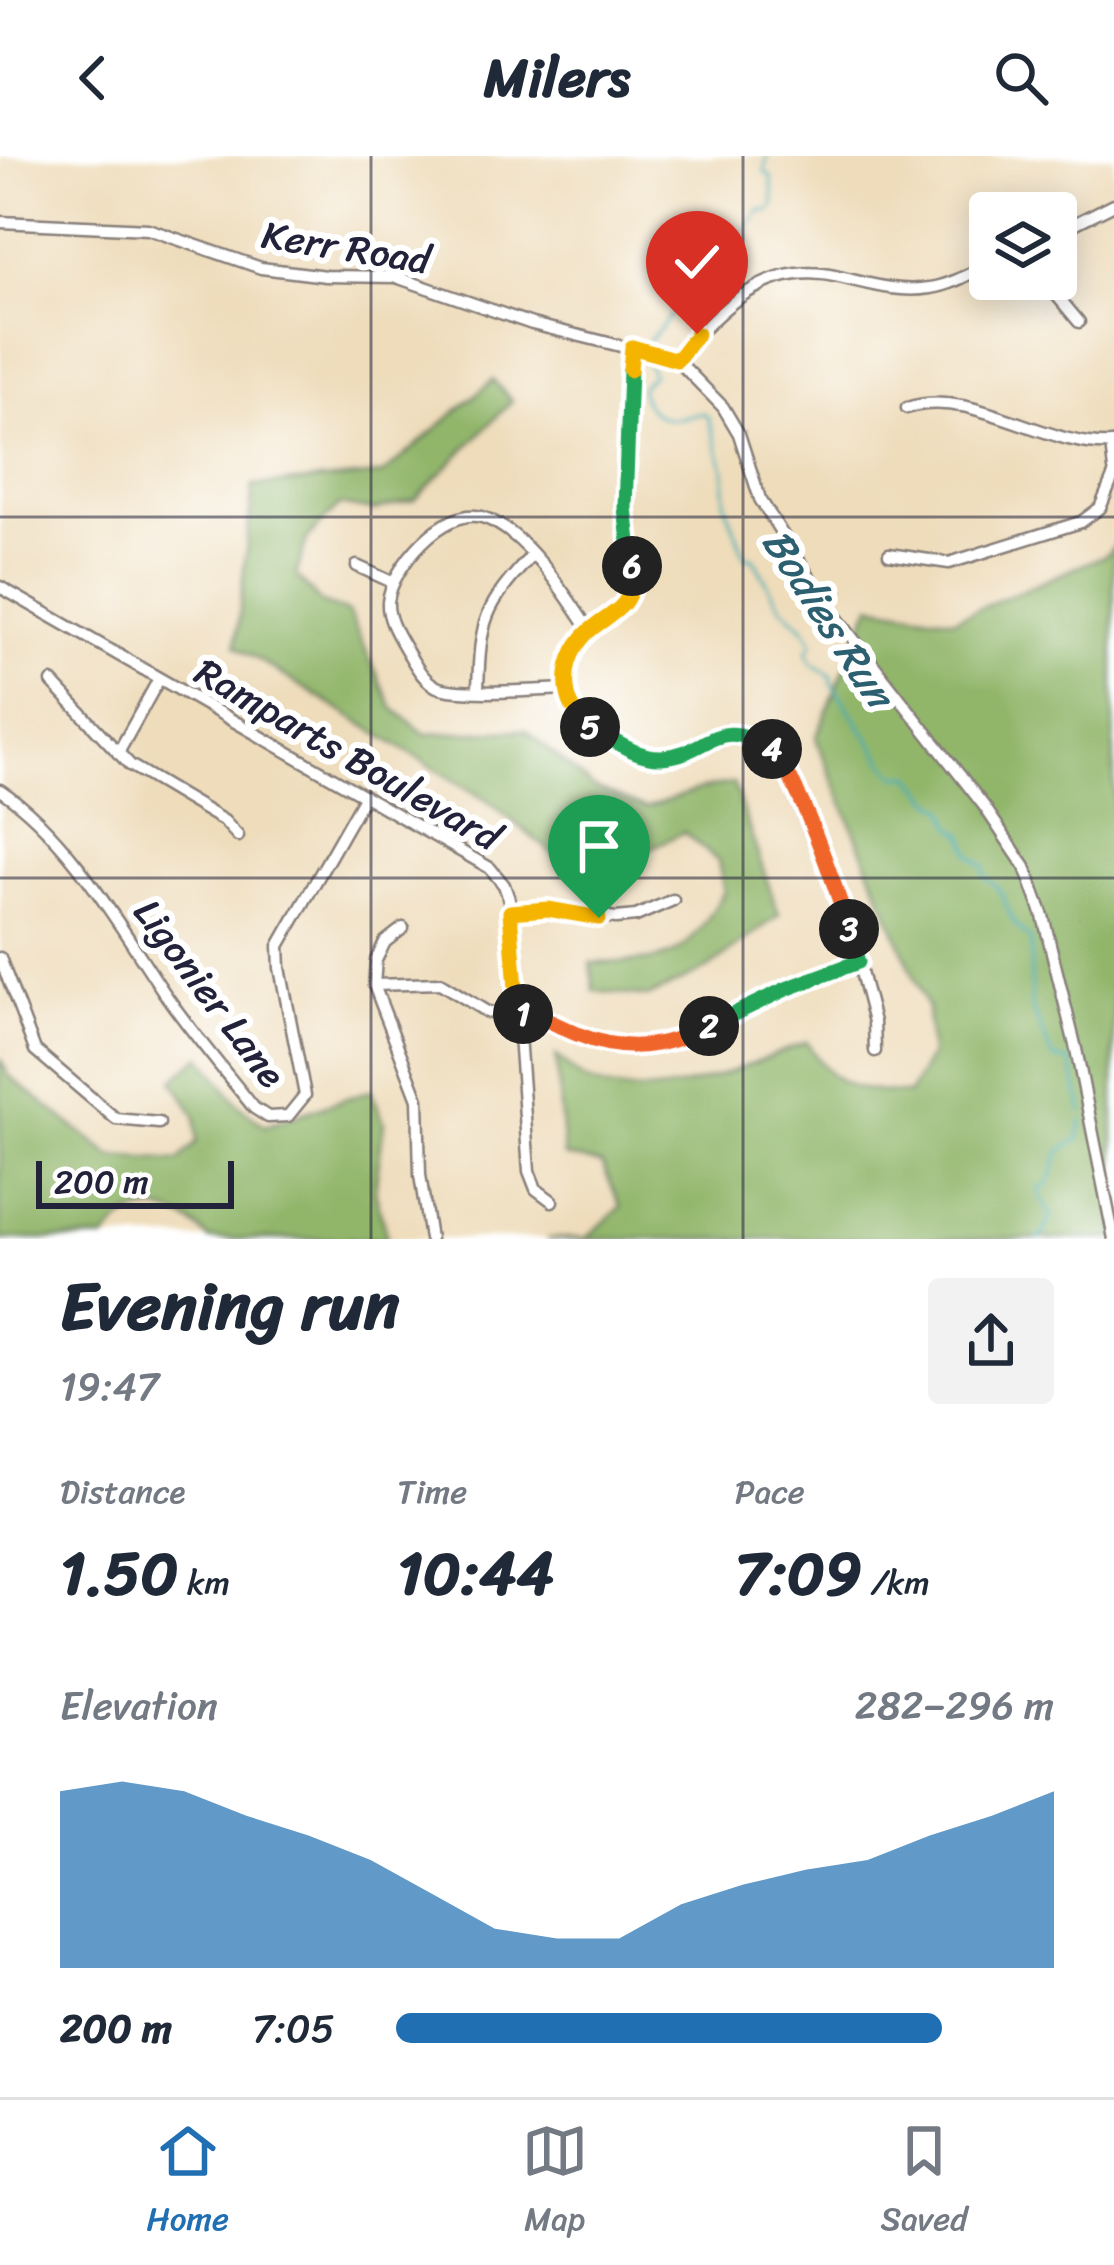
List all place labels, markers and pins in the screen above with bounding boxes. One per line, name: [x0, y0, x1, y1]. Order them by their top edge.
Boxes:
pin: [646, 211, 748, 334]
pin: 6: [602, 536, 662, 596]
pin: 5: [560, 697, 620, 757]
pin: 4: [742, 719, 802, 779]
pin: [548, 795, 650, 918]
pin: 3: [819, 899, 879, 959]
pin: 1: [493, 984, 553, 1044]
pin: 2: [679, 996, 739, 1056]

